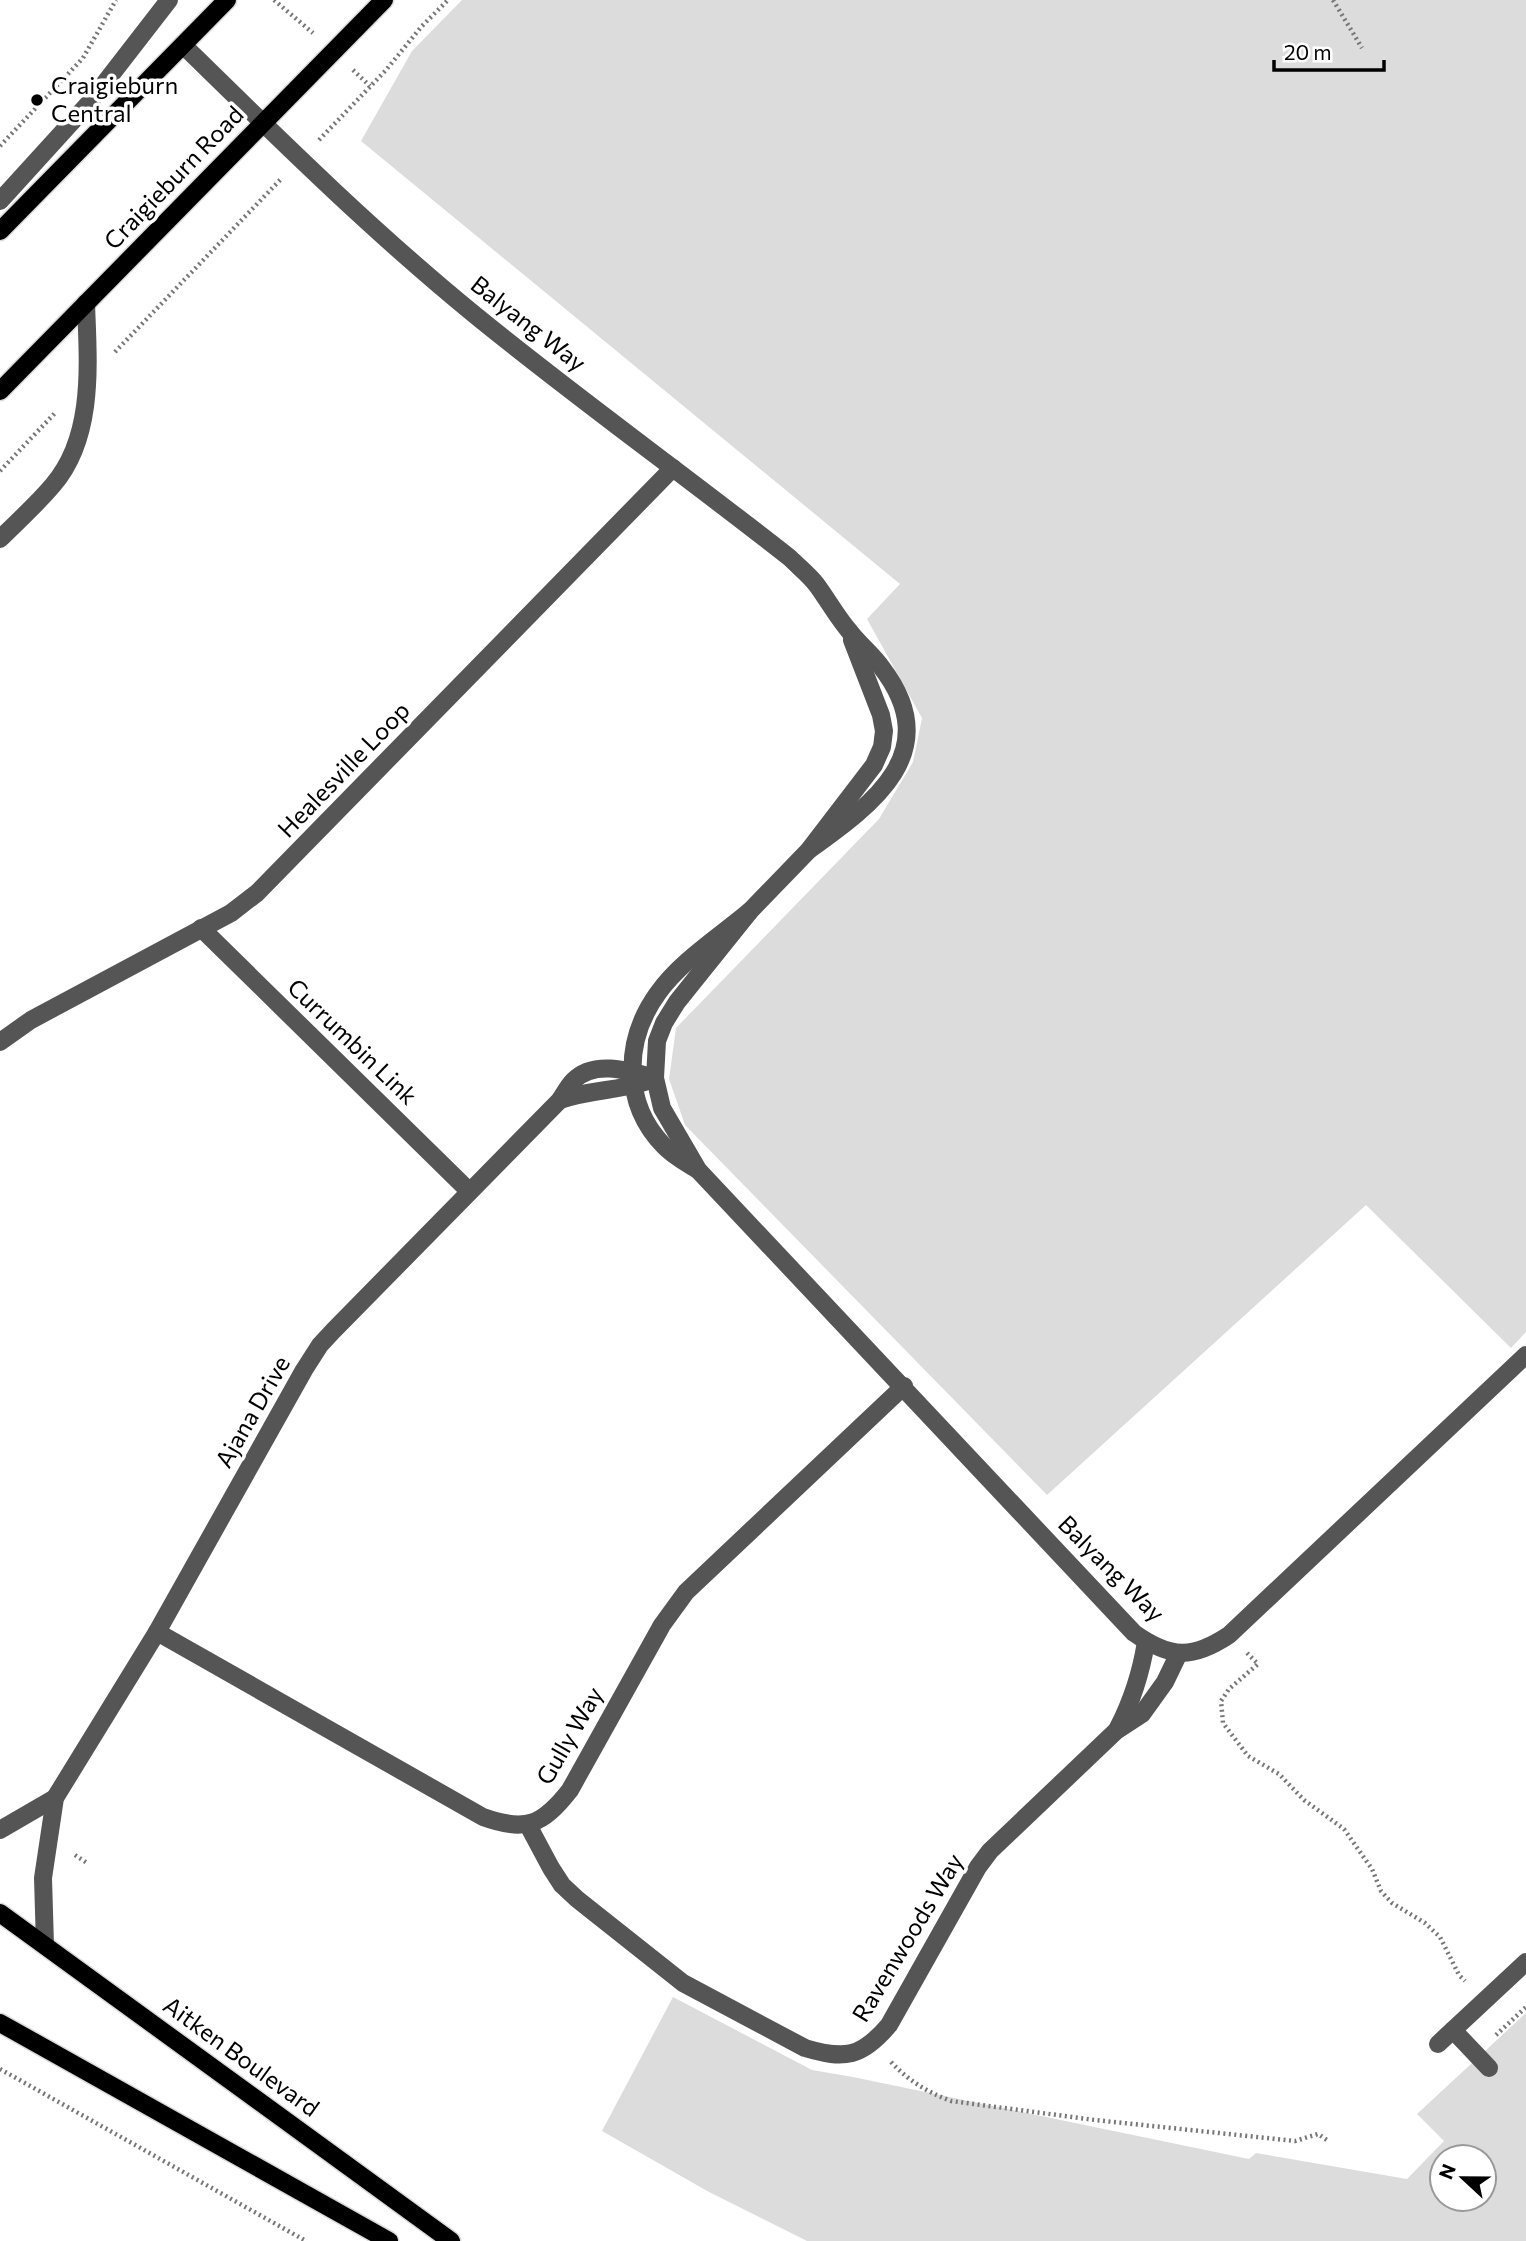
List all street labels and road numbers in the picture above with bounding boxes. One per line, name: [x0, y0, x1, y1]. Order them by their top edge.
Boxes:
street label: Craigieburn Road: [97, 99, 249, 255]
street label: Balyang Way: [466, 269, 592, 377]
street label: Healesville Loop: [271, 695, 415, 843]
street label: Currumbin Link: [282, 972, 424, 1110]
street label: Ajana Drive: [208, 1350, 295, 1472]
street label: Balyang Way: [1053, 1509, 1171, 1627]
street label: Gully Way: [529, 1681, 608, 1789]
street label: Ravenwoods Way: [845, 1848, 968, 2027]
street label: Aitken Boulevard: [158, 1990, 325, 2122]

